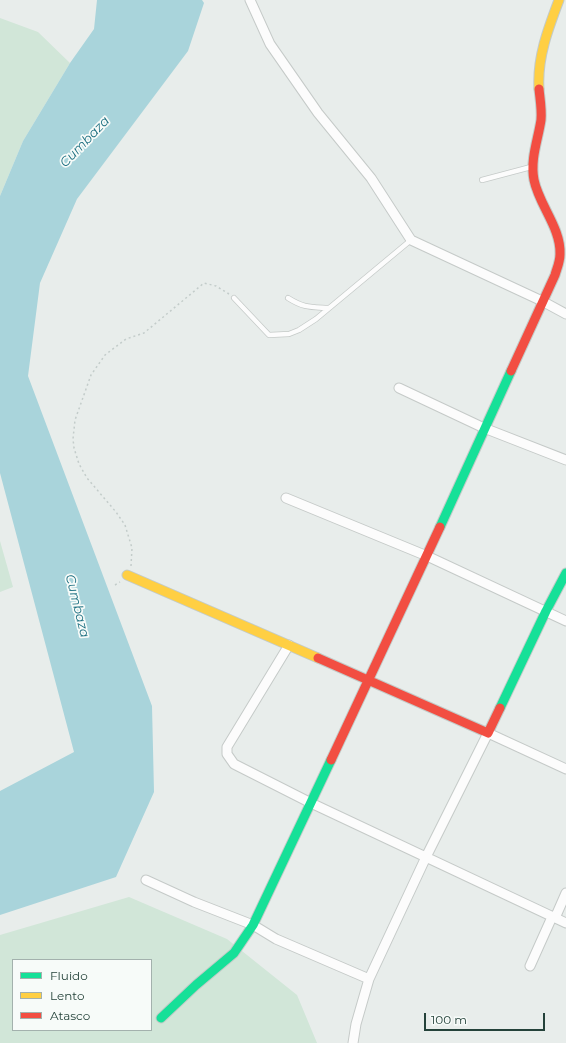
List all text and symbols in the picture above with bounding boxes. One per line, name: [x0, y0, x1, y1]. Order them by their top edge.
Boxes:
water label: Cumbaza: [57, 113, 113, 171]
water label: Cumbaza: [62, 573, 92, 639]
legend: [12, 959, 152, 1031]
text: Fluido: [50, 968, 88, 983]
text: Lento: [50, 988, 85, 1003]
scale bar: [426, 1005, 547, 1031]
text: Atasco: [50, 1008, 90, 1023]
text: 100 m: [431, 1012, 467, 1027]

